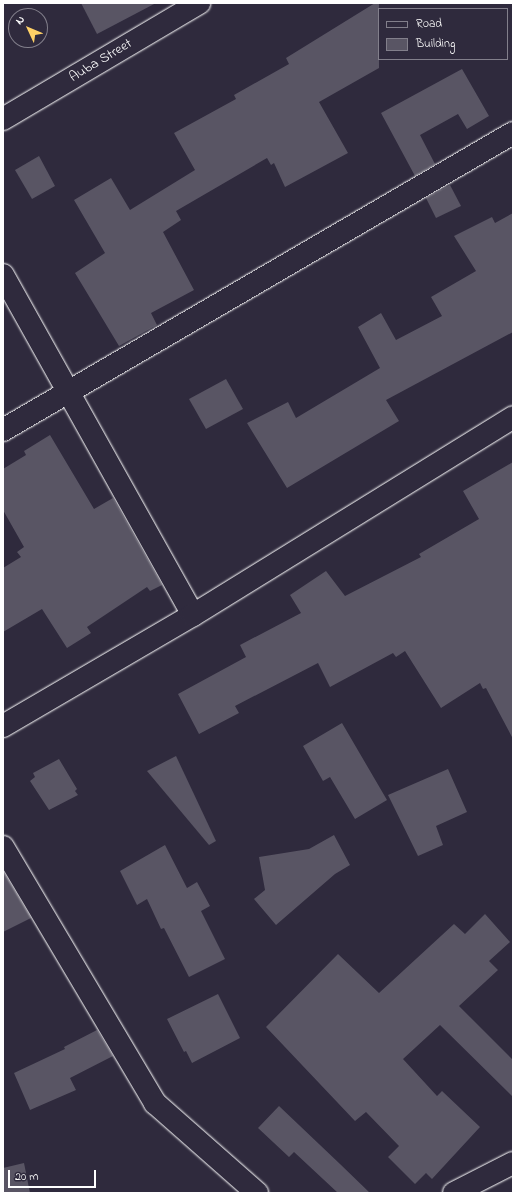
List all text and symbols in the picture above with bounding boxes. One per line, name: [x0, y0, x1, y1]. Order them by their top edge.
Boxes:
north arrow: [8, 8, 48, 48]
legend: [378, 8, 508, 60]
text: N: [12, 12, 28, 29]
text: Road: [416, 15, 442, 33]
text: Building: [416, 35, 455, 53]
street label: Auba Street: [67, 36, 135, 86]
scale bar: [10, 1162, 98, 1188]
text: 20 m: [15, 1168, 38, 1186]

